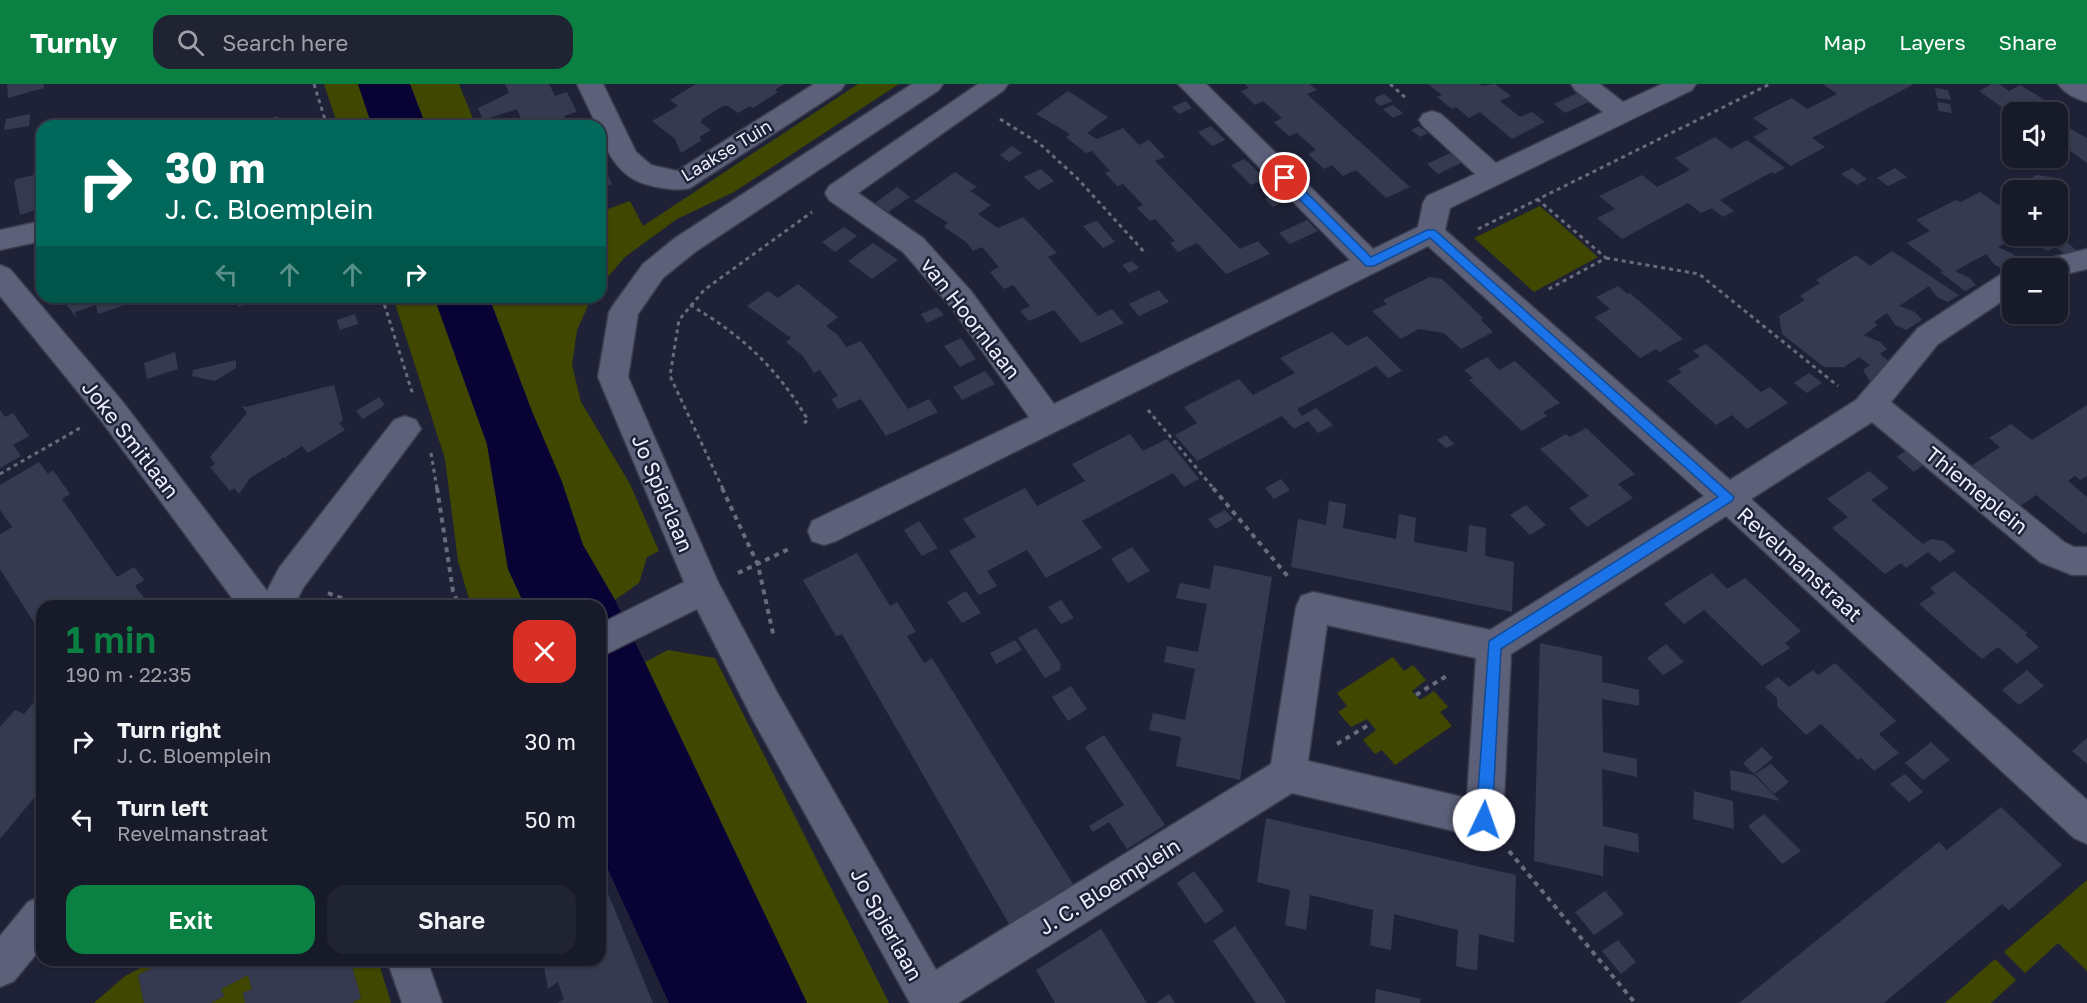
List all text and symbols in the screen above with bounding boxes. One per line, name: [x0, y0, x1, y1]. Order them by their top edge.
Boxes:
search box: [153, 15, 573, 69]
text: Turnly: [30, 26, 117, 59]
icon: search: [174, 26, 207, 59]
text: Search here: [222, 29, 348, 56]
text: Map: [1823, 29, 1866, 55]
text: Layers: [1899, 29, 1966, 55]
text: Share: [1999, 29, 2057, 55]
map controls: [2002, 102, 2068, 324]
button: sound: [2002, 102, 2068, 168]
street label: Laakse Tuin: [677, 114, 775, 186]
text: 30 m: [165, 142, 265, 192]
icon: right: [66, 144, 144, 222]
pin: [1259, 152, 1310, 203]
icon: arrive: [1268, 161, 1301, 194]
button: +: [2002, 180, 2068, 246]
text: J. C. Bloemplein: [165, 193, 373, 225]
street label: van Hoornlaan: [916, 252, 1026, 384]
icon: left: [210, 258, 243, 291]
icon: ahead: [273, 258, 306, 291]
icon: ahead: [336, 258, 369, 291]
icon: right: [399, 258, 432, 291]
button: −: [2002, 258, 2068, 324]
street label: Joke Smitlaan: [77, 375, 185, 503]
street label: Jo Spierlaan: [627, 430, 699, 556]
street label: Thiemeplein: [1920, 441, 2034, 539]
street label: Revelmanstraat: [1732, 501, 1868, 627]
text: 1 min: [66, 618, 156, 661]
button: close: [513, 620, 576, 683]
text: 190 m · 22:35: [66, 662, 191, 686]
text: Turn right: [117, 716, 221, 743]
icon: right: [66, 725, 99, 758]
text: 30 m: [525, 728, 576, 755]
text: J. C. Bloemplein: [117, 743, 271, 767]
position arrow: [1452, 788, 1516, 852]
text: Turn left: [117, 794, 208, 821]
icon: left: [66, 803, 99, 836]
text: 50 m: [525, 806, 576, 833]
text: Revelmanstraat: [117, 821, 268, 845]
street label: J. C. Bloemplein: [1033, 832, 1185, 940]
street label: Jo Spierlaan: [845, 863, 929, 985]
button: Exit: [66, 885, 315, 954]
button: Share: [327, 885, 576, 954]

